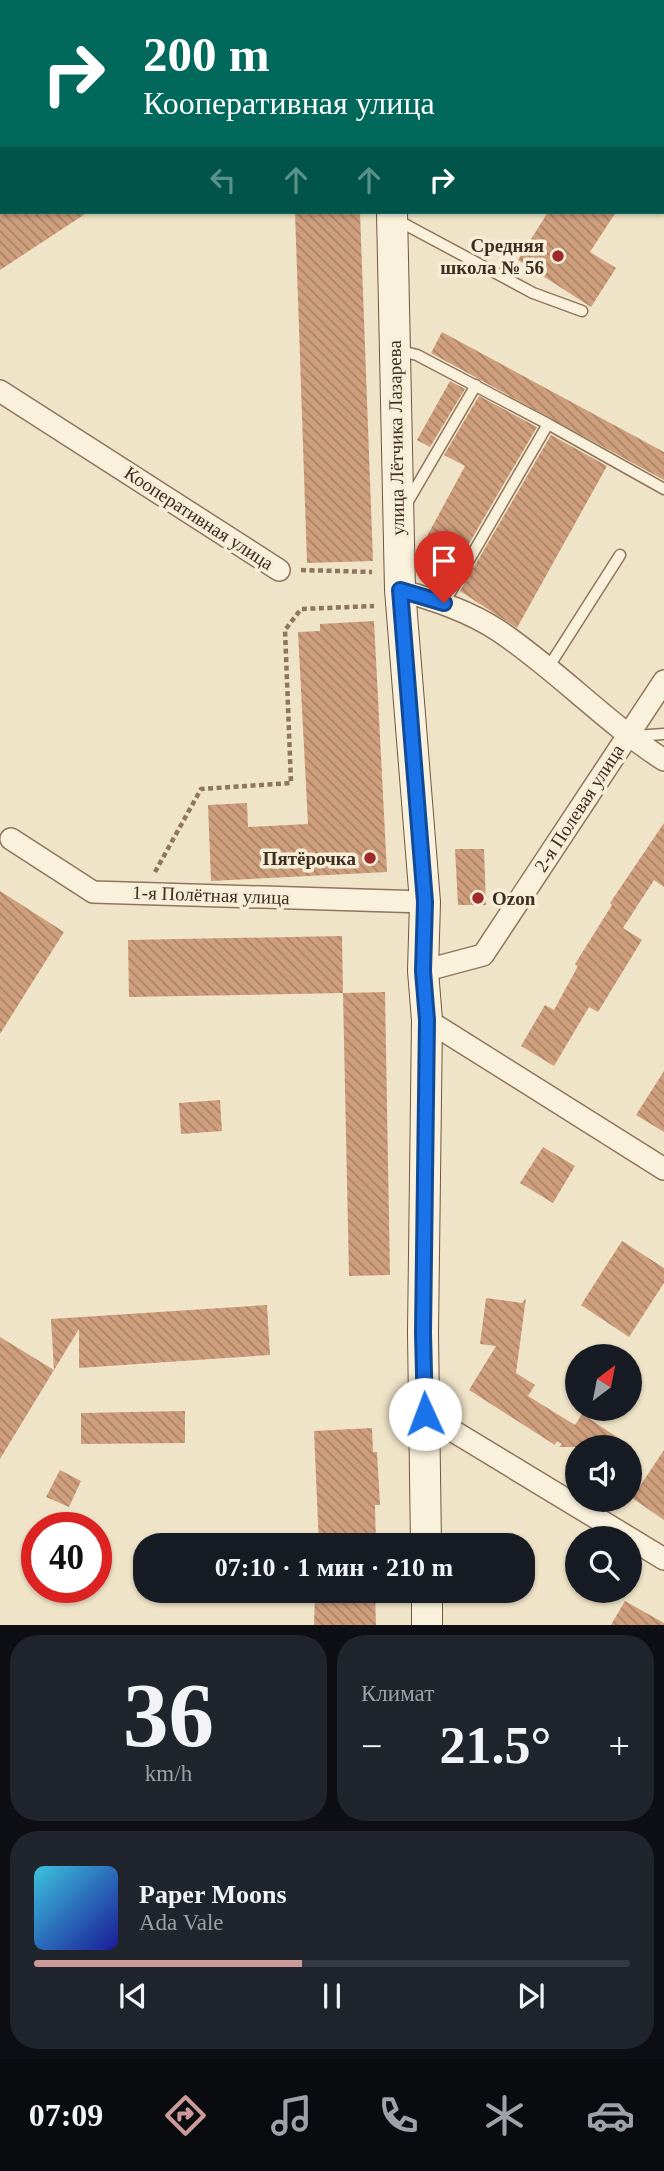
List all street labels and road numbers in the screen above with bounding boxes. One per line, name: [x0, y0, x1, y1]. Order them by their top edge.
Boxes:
street label: улица Лётчика Лазарева: [384, 340, 408, 536]
street label: Кооперативная улица: [121, 462, 278, 574]
street label: 2-я Полевая улица: [530, 740, 628, 876]
street label: 1-я Полётная улица: [132, 882, 291, 908]

